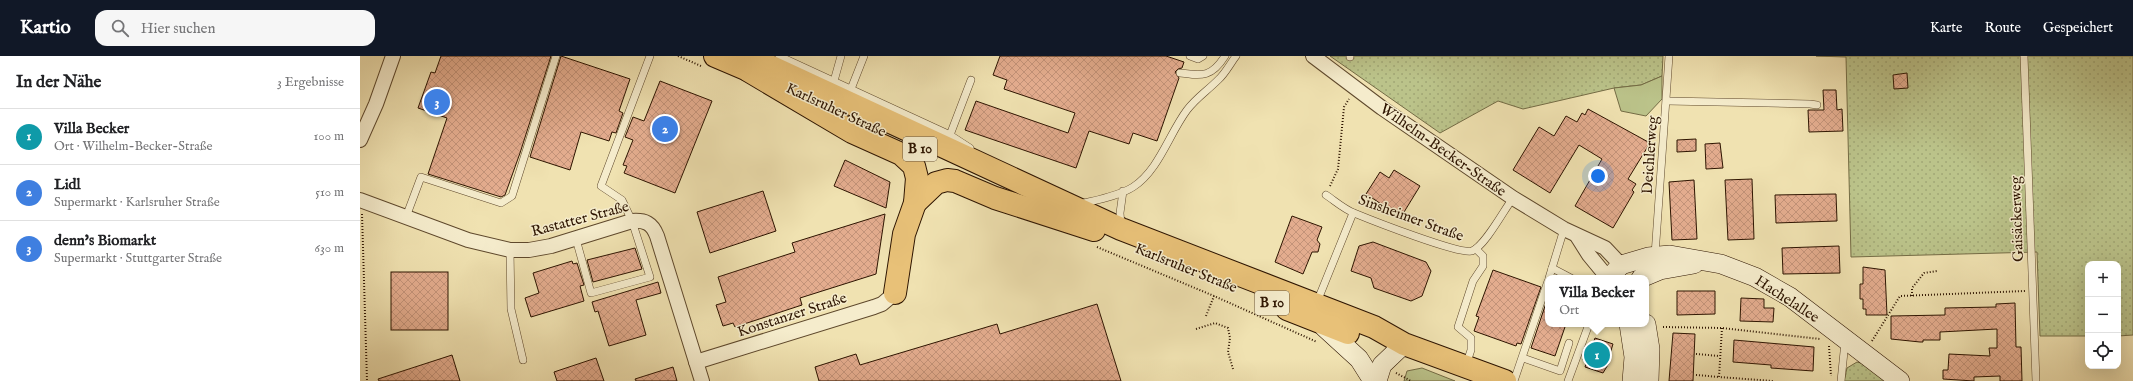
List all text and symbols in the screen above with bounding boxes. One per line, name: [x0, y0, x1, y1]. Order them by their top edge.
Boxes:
search box: [95, 10, 375, 46]
text: Kartio: [20, 16, 71, 40]
icon: search: [109, 17, 131, 39]
text: Hier suchen: [141, 19, 216, 38]
text: Karte: [1930, 19, 1962, 37]
text: Route: [1984, 19, 2021, 37]
text: Gespeichert: [2043, 19, 2113, 37]
text: In der Nähe: [16, 72, 101, 93]
text: 3 Ergebnisse: [277, 74, 344, 91]
street label: Karlsruher Straße: [783, 78, 889, 142]
pin: 3: [424, 87, 450, 117]
street label: Wilhelm-Becker-Straße: [1376, 99, 1510, 201]
pin: 2: [652, 114, 678, 144]
street label: Deichlerweg: [1638, 114, 1662, 195]
text: Villa Becker: [54, 119, 129, 138]
text: 1: [27, 128, 31, 145]
text: 100 m: [314, 128, 344, 145]
road number: B 10: [903, 137, 937, 161]
text: Ort · Wilhelm-Becker-Straße: [54, 138, 212, 155]
your location: [1588, 166, 1608, 186]
text: Lidl: [54, 175, 81, 194]
street label: Gaisäckerweg: [2006, 175, 2028, 262]
text: 2: [26, 184, 32, 201]
text: 510 m: [315, 184, 344, 201]
street label: Sinsheimer Straße: [1356, 190, 1466, 246]
text: Supermarkt · Karlsruher Straße: [54, 194, 220, 211]
street label: Rastatter Straße: [529, 197, 631, 241]
text: denn's Biomarkt: [54, 231, 156, 250]
street label: Karlsruher Straße: [1132, 239, 1240, 297]
text: 3: [27, 240, 31, 257]
text: 630 m: [314, 240, 344, 257]
text: Supermarkt · Stuttgarter Straße: [54, 250, 222, 267]
map controls: [2085, 261, 2121, 369]
button: +: [2085, 261, 2121, 297]
street label: Hachelallee: [1751, 271, 1823, 327]
popup: [1545, 275, 1649, 327]
text: Villa Becker: [1559, 283, 1635, 302]
street label: Konstanzer Straße: [735, 288, 849, 342]
road number: B 10: [1255, 291, 1289, 315]
button: −: [2085, 297, 2121, 333]
text: Ort: [1559, 302, 1579, 319]
button: locate: [2085, 333, 2121, 369]
pin: 1: [1584, 340, 1610, 370]

